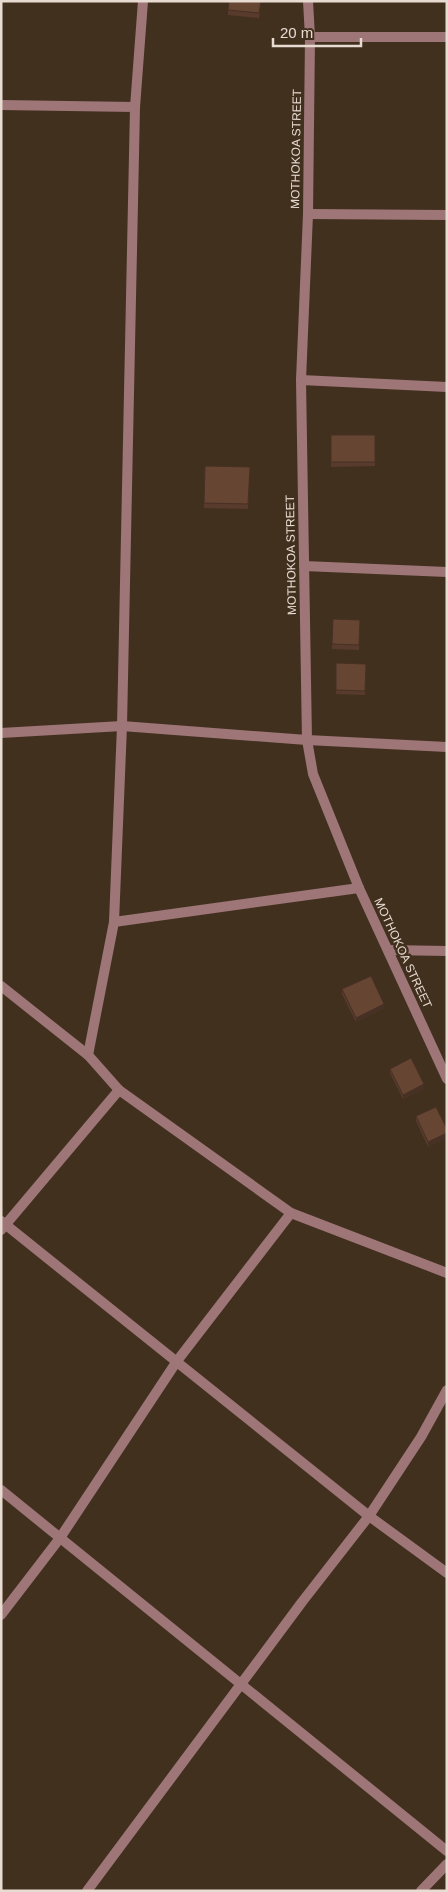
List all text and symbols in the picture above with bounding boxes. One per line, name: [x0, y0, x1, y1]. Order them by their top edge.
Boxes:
scale bar: [273, 15, 360, 47]
text: 20 m: [280, 24, 313, 41]
street label: MOTHOKOA STREET: [288, 88, 304, 209]
street label: MOTHOKOA STREET: [283, 494, 299, 615]
street label: MOTHOKOA STREET: [371, 896, 435, 1011]

